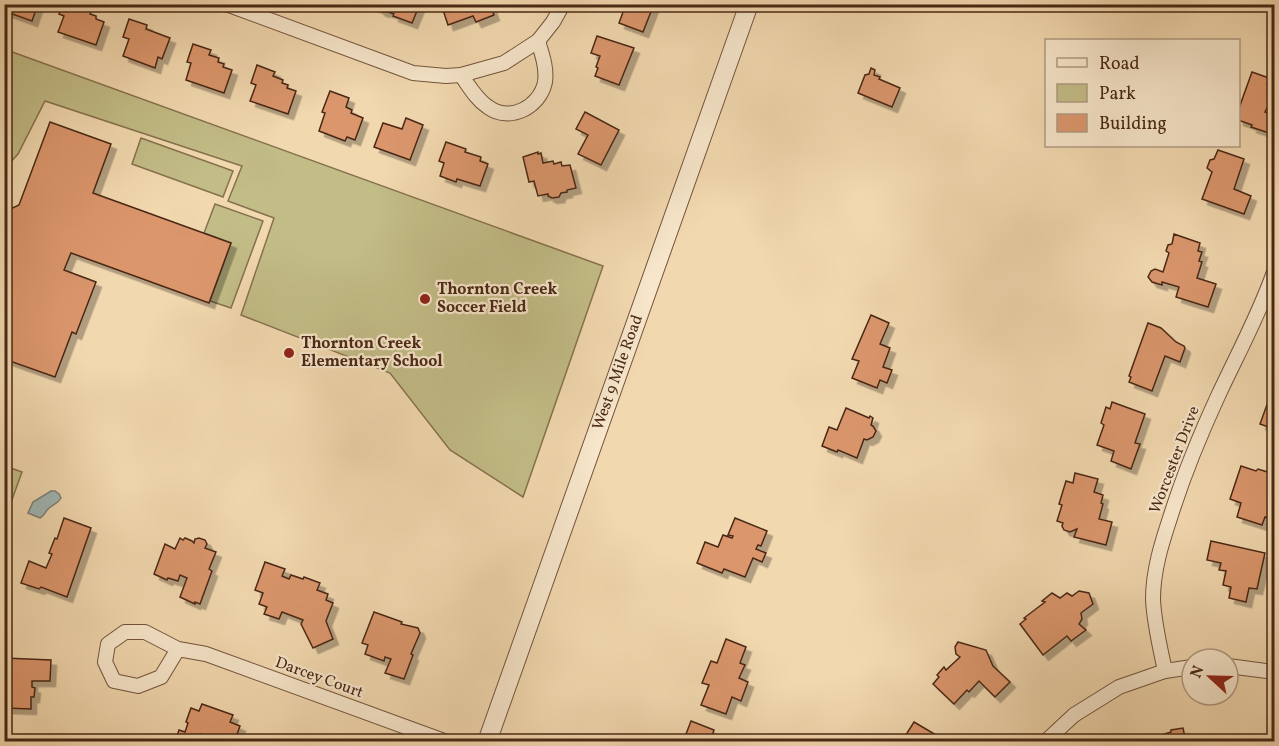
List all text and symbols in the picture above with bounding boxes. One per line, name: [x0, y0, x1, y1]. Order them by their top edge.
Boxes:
legend: [1045, 39, 1240, 147]
text: Road: [1099, 52, 1140, 77]
text: Park: [1099, 82, 1136, 107]
text: Building: [1099, 112, 1167, 137]
place label: Thornton Creek Soccer Field: [437, 279, 557, 319]
marker: Thornton Creek Soccer Field: [418, 292, 432, 306]
street label: West 9 Mile Road: [588, 312, 649, 433]
place label: Thornton Creek Elementary School: [301, 333, 443, 373]
marker: Thornton Creek Elementary School: [282, 346, 296, 360]
street label: Worcester Drive: [1144, 403, 1206, 517]
north arrow: [1180, 647, 1240, 707]
street label: Darcey Court: [272, 652, 367, 704]
text: N: [1186, 662, 1210, 682]

